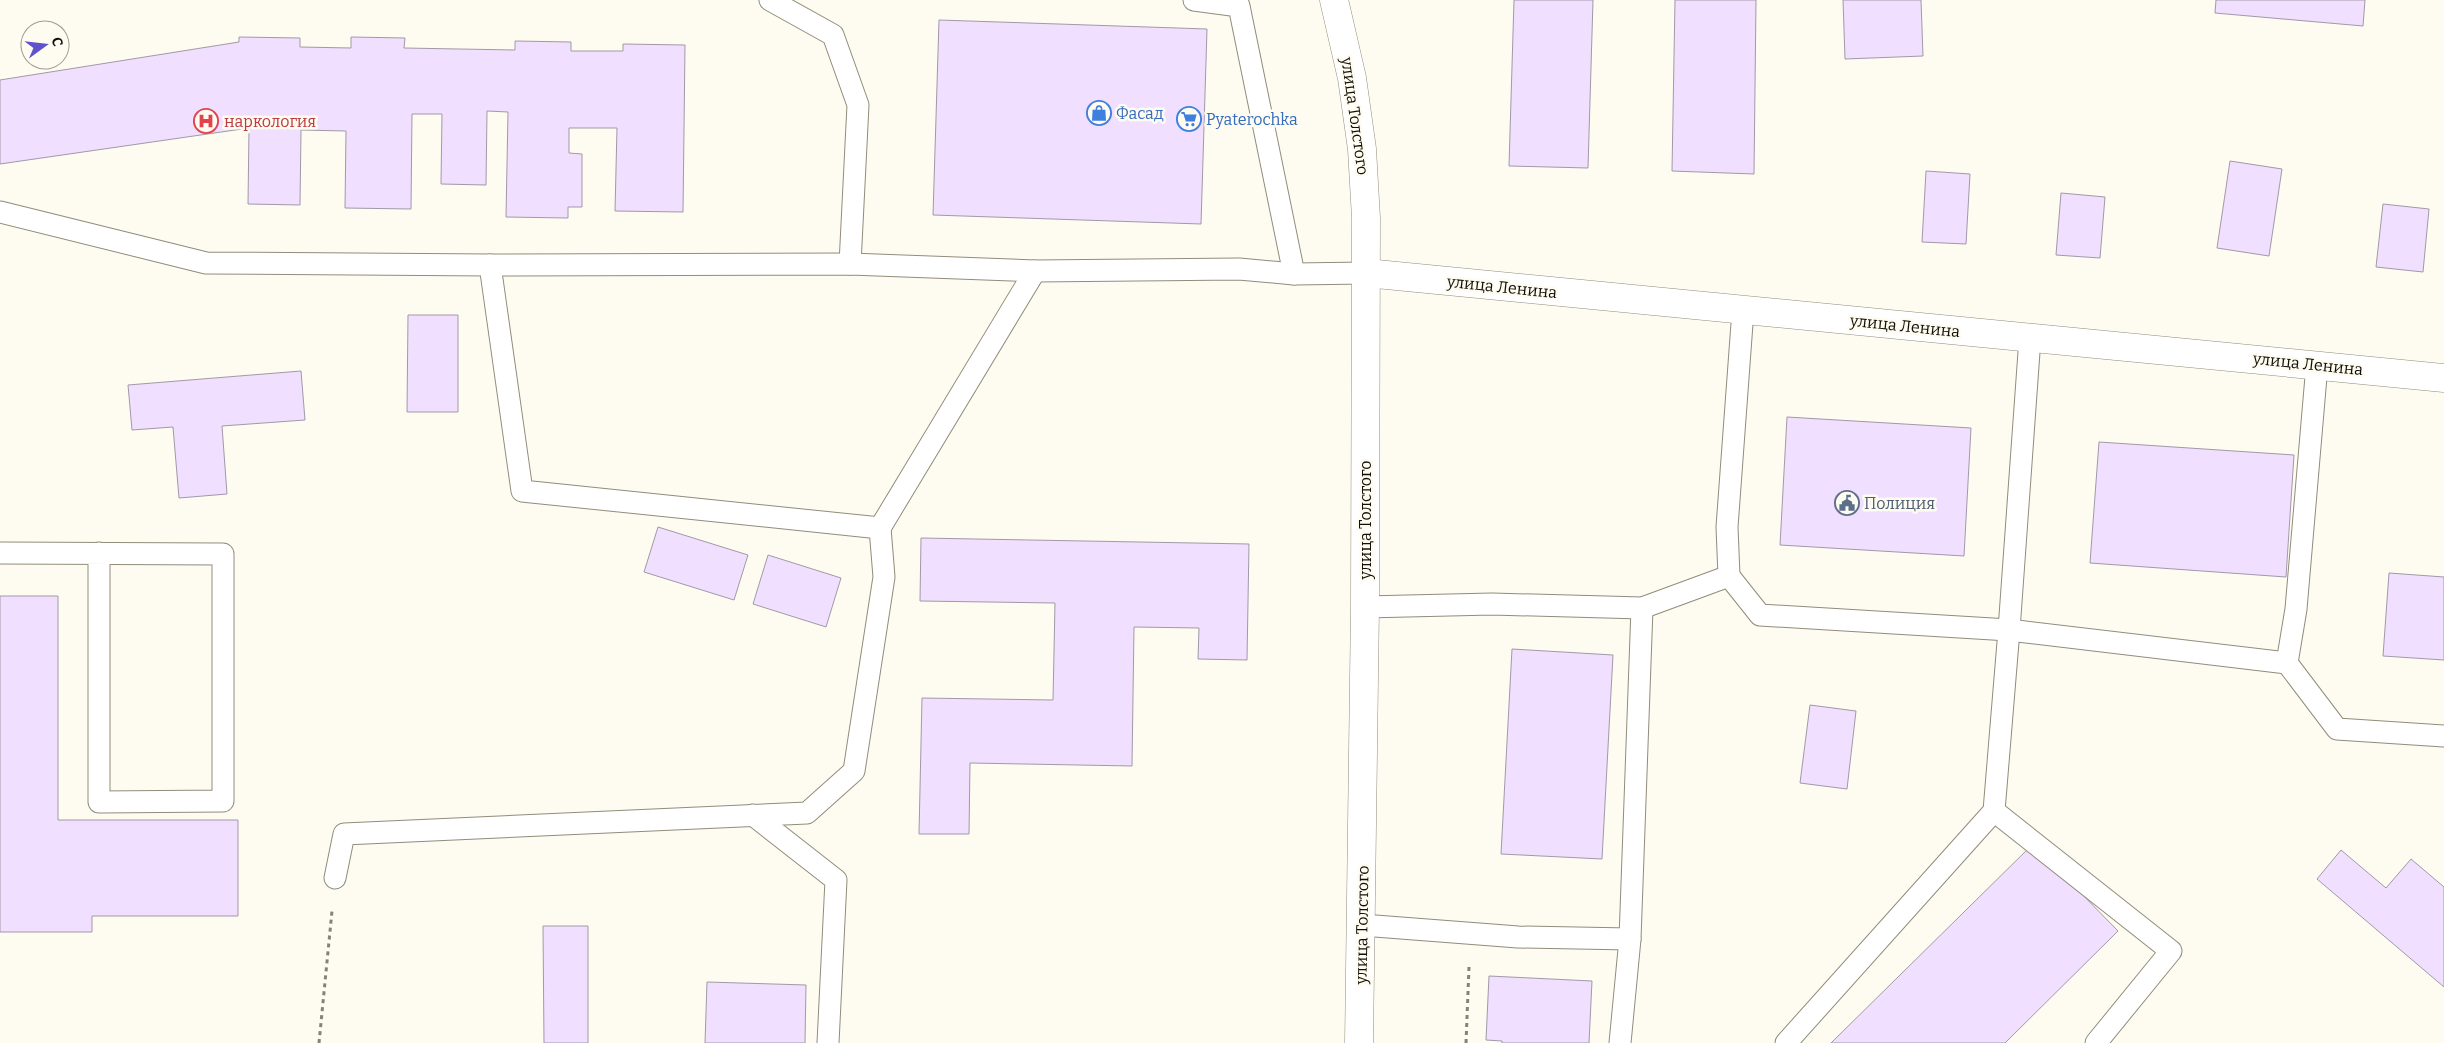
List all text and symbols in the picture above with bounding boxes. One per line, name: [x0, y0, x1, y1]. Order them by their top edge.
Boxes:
north arrow: [20, 20, 70, 70]
text: С: [48, 35, 66, 48]
street label: улица Толстого: [1337, 55, 1373, 176]
shop icon: Фасад: [1086, 100, 1112, 126]
place label: Фасад: [1116, 104, 1164, 123]
supermarket icon: Pyaterochka: [1176, 106, 1202, 132]
hospital icon: наркология: [193, 108, 219, 134]
place label: Pyaterochka: [1206, 110, 1298, 129]
place label: наркология: [224, 112, 316, 131]
street label: улица Ленина: [1445, 272, 1558, 302]
street label: улица Ленина: [1848, 311, 1961, 341]
street label: улица Ленина: [2251, 349, 2364, 379]
street label: улица Толстого: [1356, 461, 1375, 580]
public building icon: Полиция: [1834, 490, 1860, 516]
place label: Полиция: [1864, 494, 1935, 513]
street label: улица Толстого: [1351, 865, 1373, 986]

